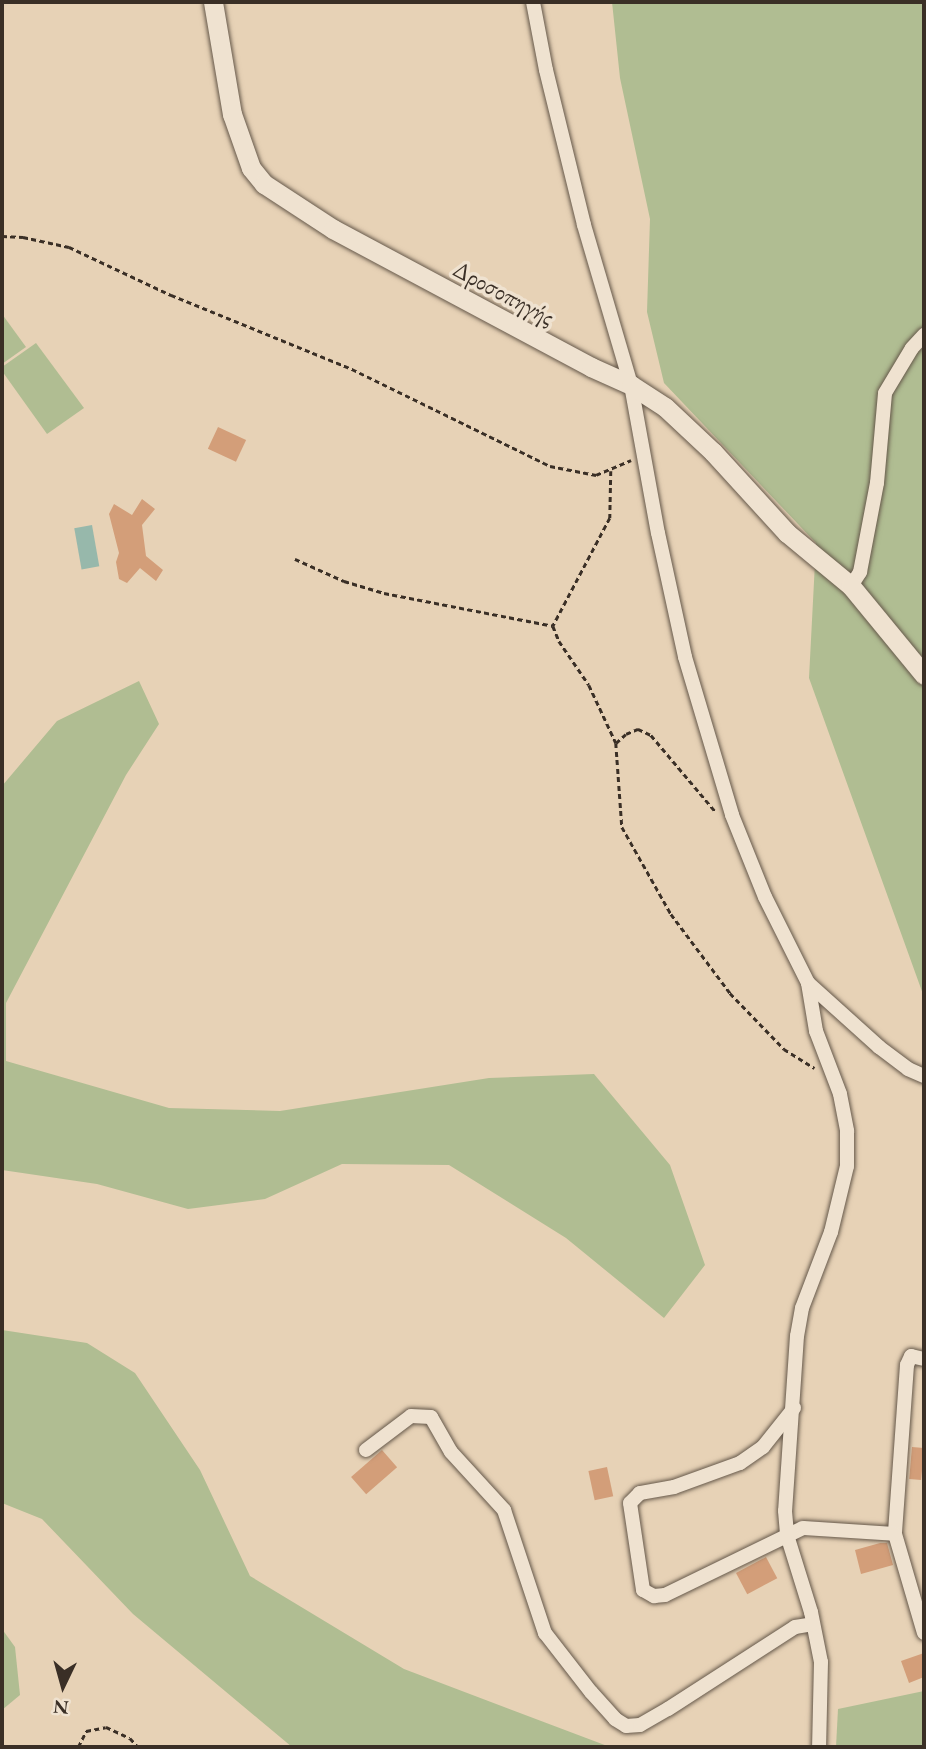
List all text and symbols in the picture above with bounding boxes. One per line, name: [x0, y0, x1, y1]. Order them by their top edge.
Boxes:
street label: Δροσοπηγής: [449, 254, 559, 332]
north arrow: [28, 1651, 98, 1721]
text: N: [52, 1694, 70, 1721]

